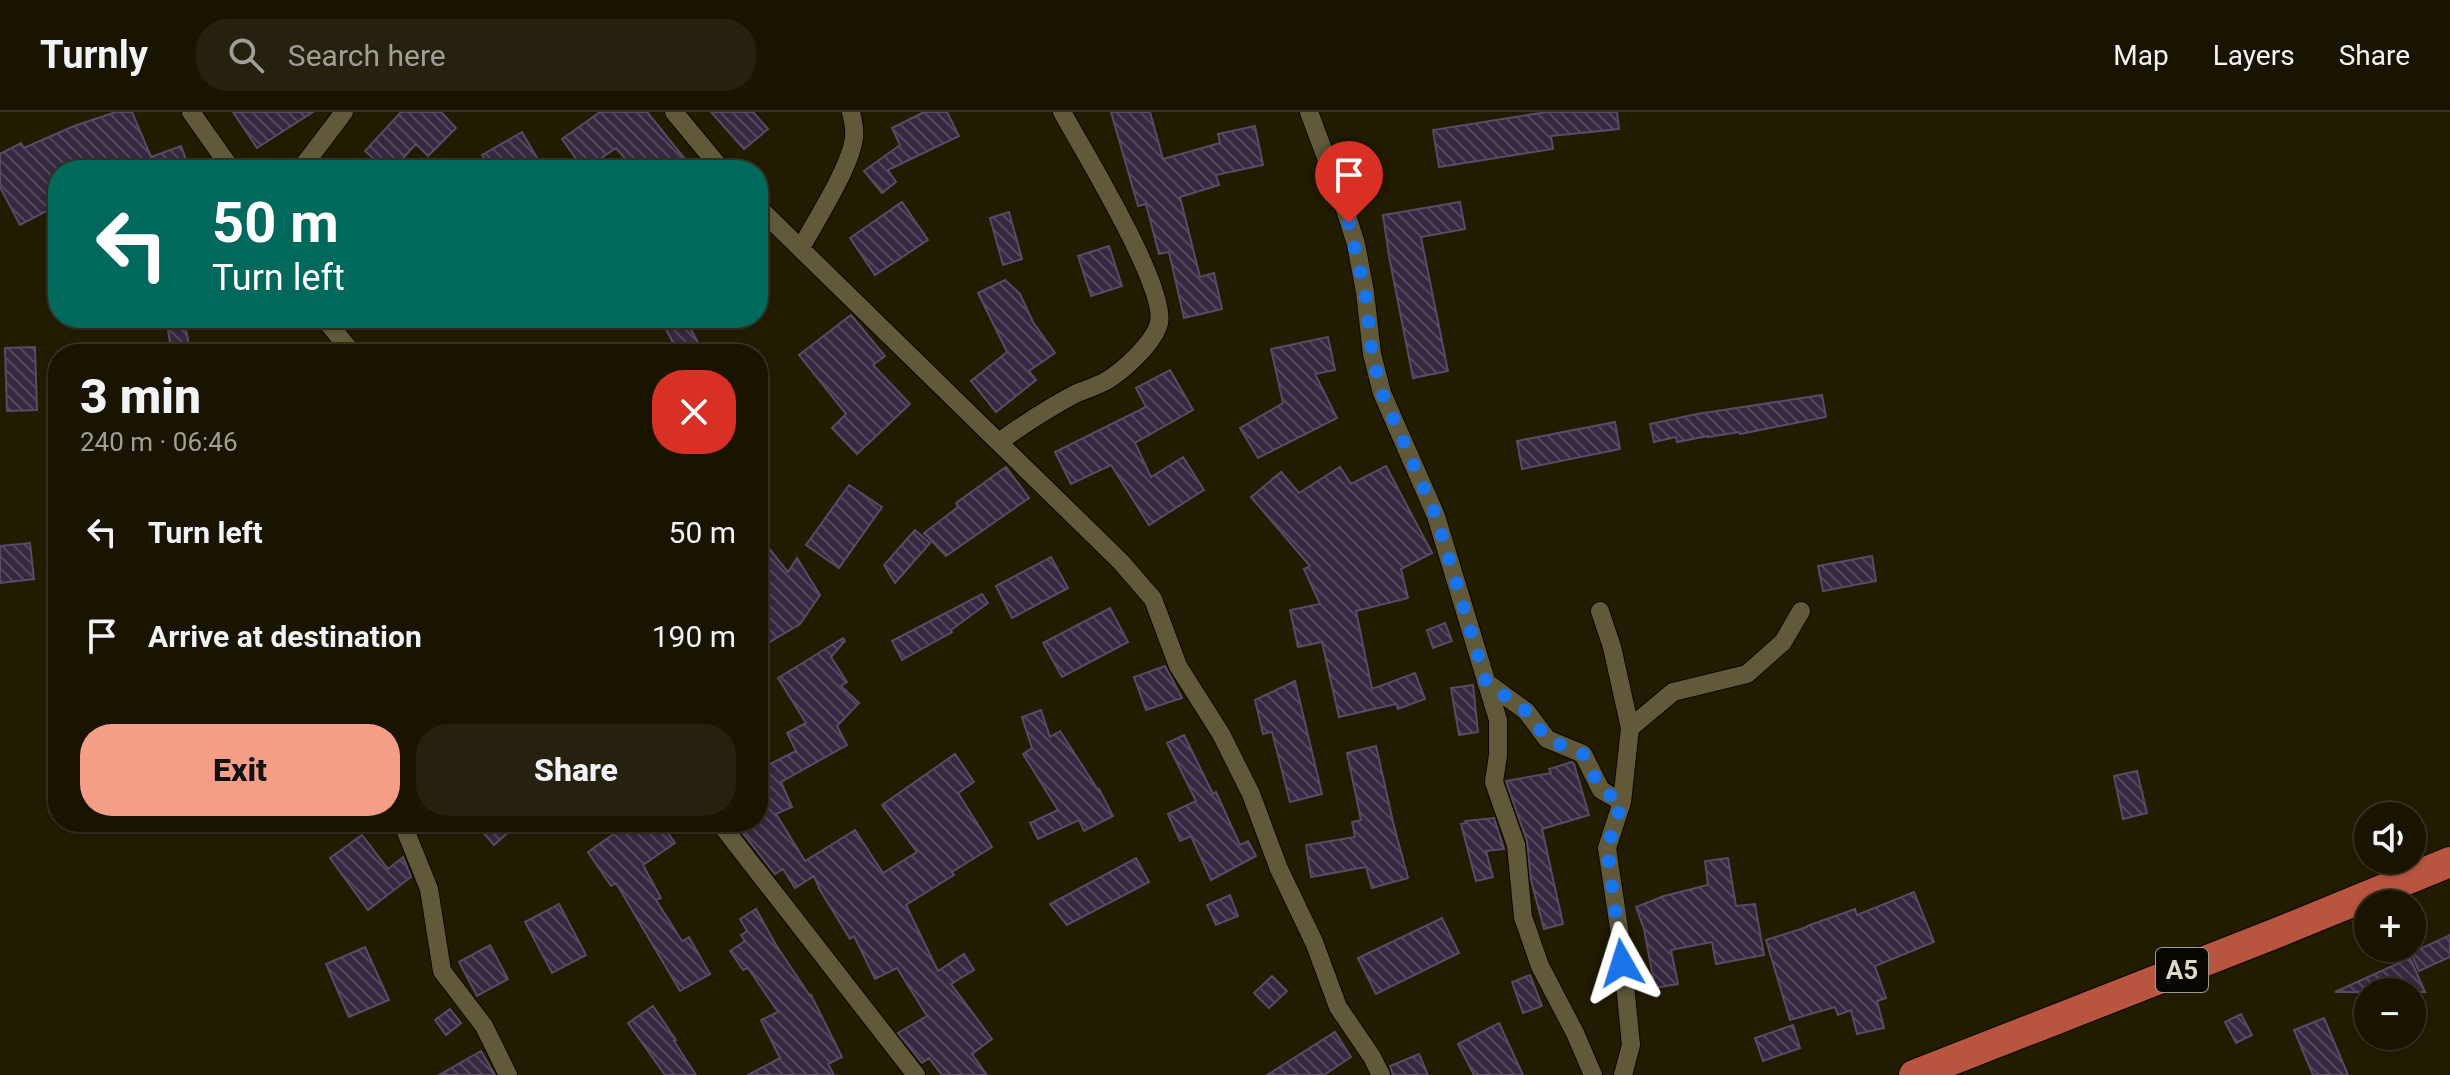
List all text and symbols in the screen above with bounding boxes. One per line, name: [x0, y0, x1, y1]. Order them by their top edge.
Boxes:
search box: [196, 19, 756, 91]
text: Turnly: [40, 33, 148, 77]
icon: search: [224, 33, 268, 77]
text: Search here: [288, 38, 446, 73]
text: Map: [2113, 39, 2169, 72]
text: Layers: [2213, 39, 2295, 72]
text: Share: [2339, 39, 2410, 72]
pin: [1315, 141, 1383, 223]
icon: arrive: [1327, 153, 1371, 197]
text: 50 m: [212, 190, 339, 256]
icon: left: [80, 192, 184, 296]
text: Turn left: [212, 257, 345, 299]
text: 3 min: [80, 368, 201, 425]
button: close: [652, 370, 736, 454]
text: 240 m · 06:46: [80, 427, 238, 457]
icon: left: [80, 510, 124, 554]
text: Turn left: [148, 515, 263, 550]
text: 50 m: [669, 515, 736, 550]
icon: arrive: [80, 614, 124, 658]
text: Arrive at destination: [148, 619, 422, 654]
text: 190 m: [652, 619, 736, 654]
button: Exit: [80, 724, 400, 816]
button: Share: [416, 724, 736, 816]
map controls: [2354, 802, 2426, 1050]
button: sound: [2354, 802, 2426, 874]
button: +: [2354, 890, 2426, 962]
position arrow: [1580, 921, 1664, 1005]
road number: A5: [2156, 948, 2208, 992]
button: −: [2354, 978, 2426, 1050]

